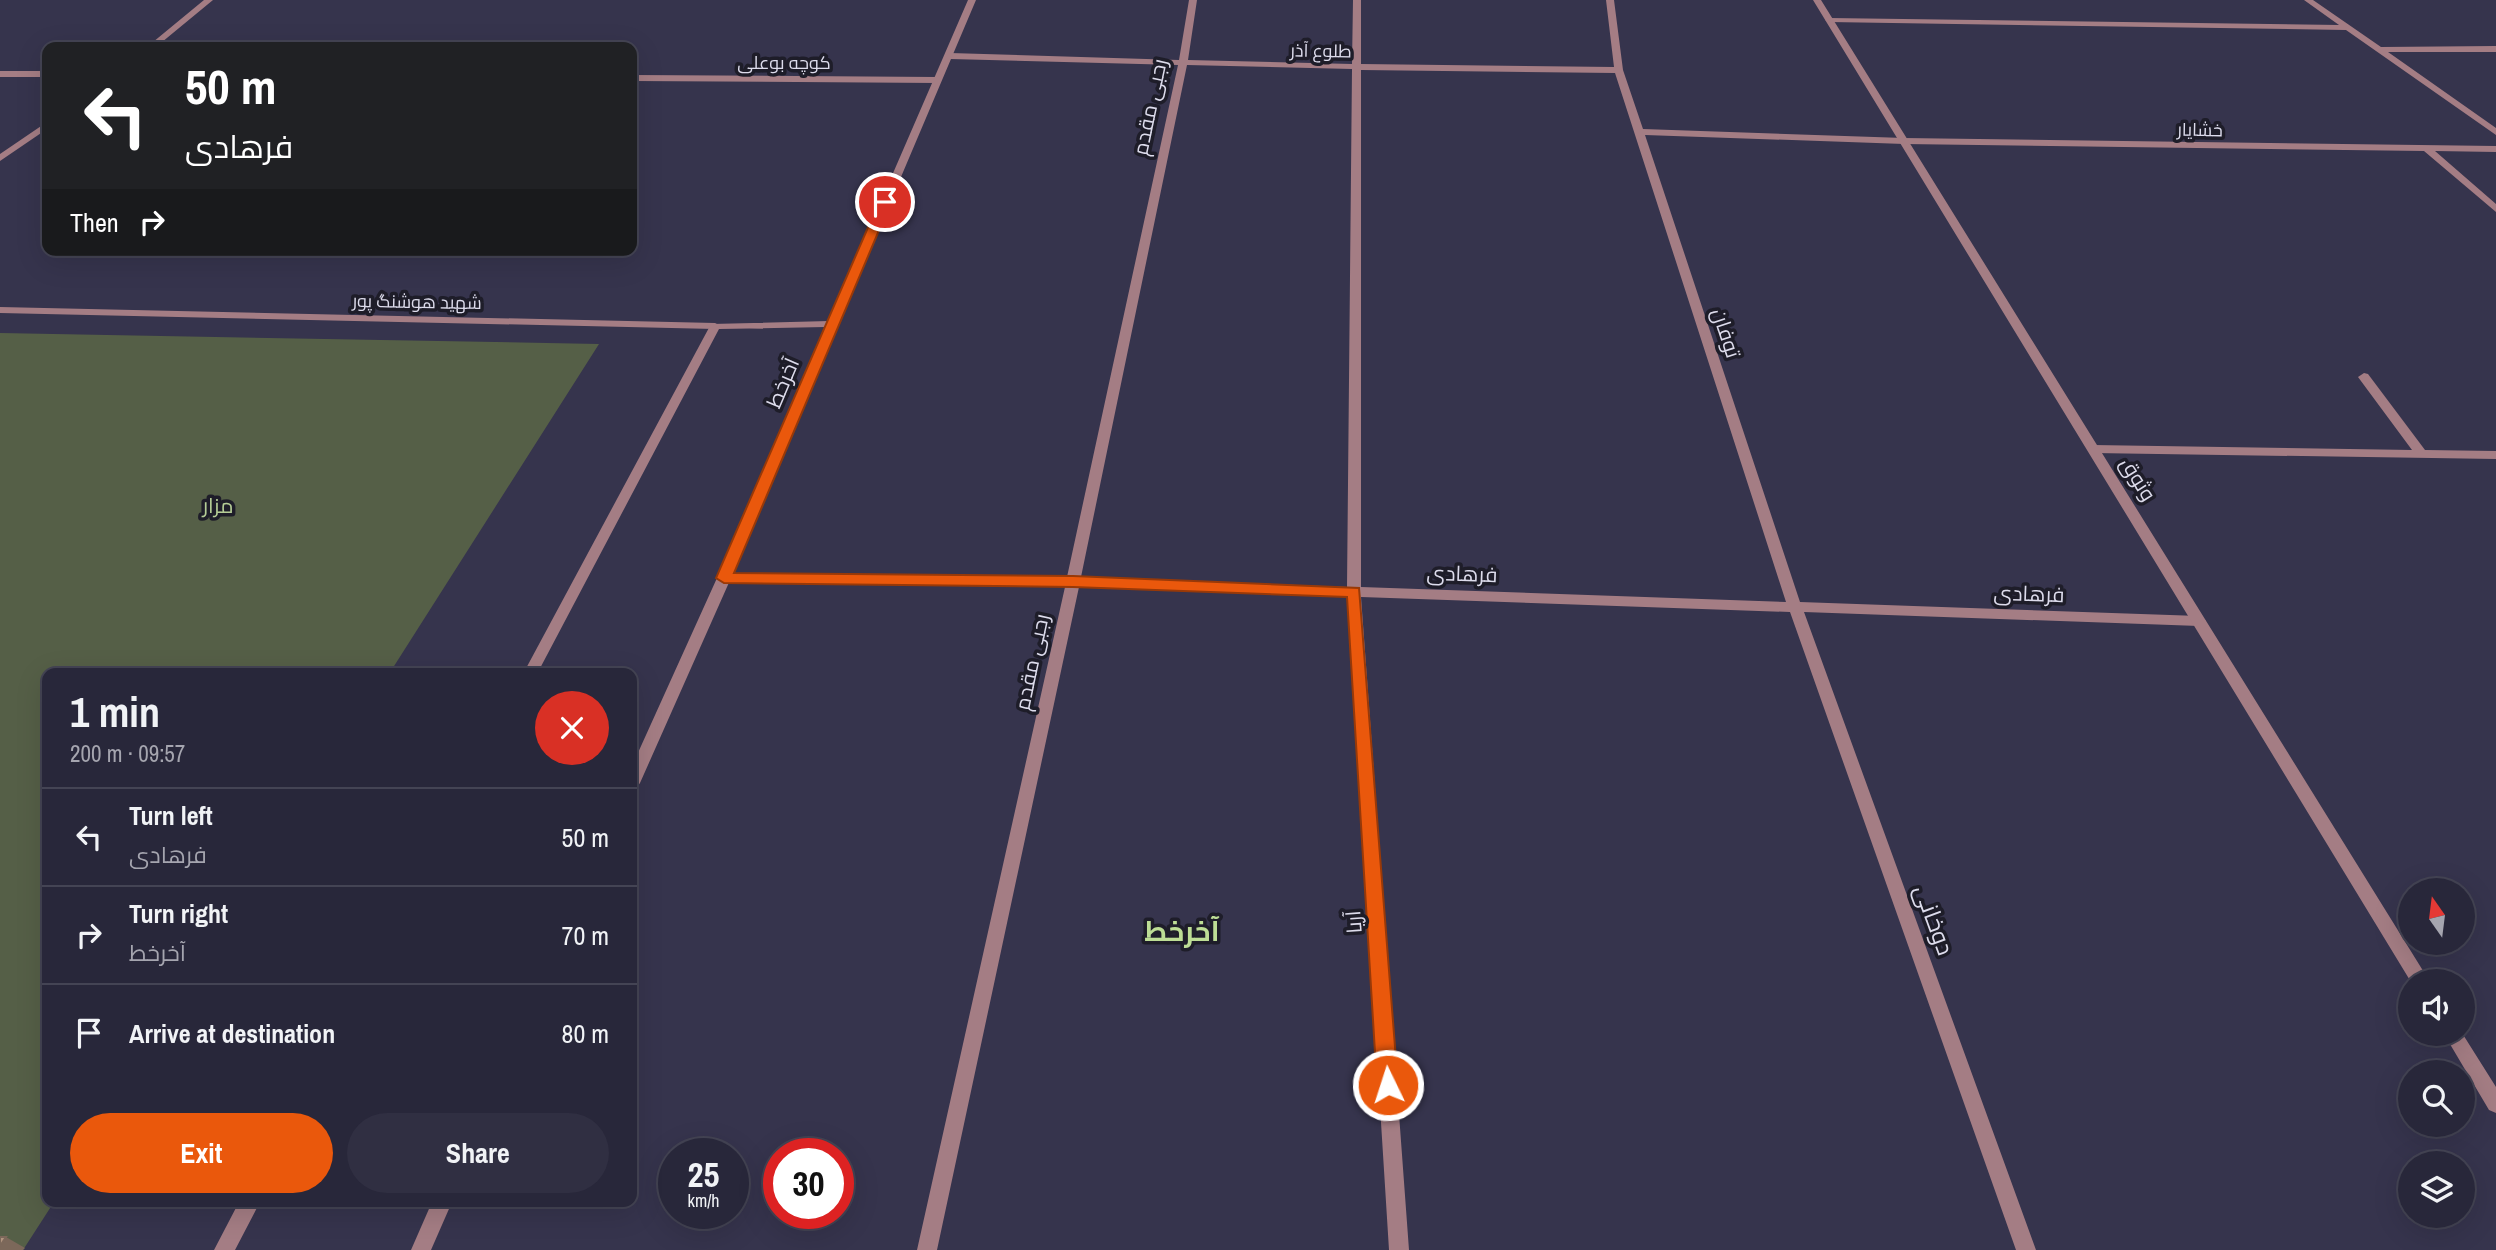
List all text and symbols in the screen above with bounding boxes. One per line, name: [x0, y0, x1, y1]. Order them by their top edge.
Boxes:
street label: طلوع آذر: [1289, 37, 1352, 64]
street label: کوچه بوعلی: [737, 50, 831, 75]
text: 50 m: [185, 53, 277, 119]
street label: رجبی مقدم: [1125, 56, 1174, 158]
icon: left: [70, 70, 161, 161]
street label: خشایار: [2176, 117, 2223, 142]
text: فرهادی: [185, 125, 293, 168]
pin: [855, 172, 915, 232]
icon: arrive: [866, 183, 904, 221]
icon: right: [133, 203, 171, 241]
text: Then: [70, 205, 119, 240]
street label: شهید هوشنگ پور: [351, 288, 482, 315]
street label: توفان: [1705, 304, 1748, 362]
street label: آخرخط: [759, 353, 806, 412]
street label: وثوق: [2114, 451, 2163, 506]
park label: مزار: [202, 491, 233, 520]
street label: فرهادی: [1426, 558, 1498, 589]
street label: فرهادی: [1993, 578, 2065, 609]
street label: رجبی مقدم: [1007, 611, 1056, 713]
text: 1 min: [70, 684, 160, 740]
button: close: [535, 691, 609, 765]
text: 200 m · 09:57: [70, 738, 185, 769]
text: Turn left: [129, 798, 213, 833]
icon: left: [70, 818, 108, 856]
text: 50 m: [562, 820, 609, 855]
text: فرهادی: [129, 839, 207, 870]
north arrow: [2398, 878, 2474, 956]
map controls: [2398, 878, 2475, 1228]
street label: دوخانی: [1907, 880, 1962, 959]
text: Turn right: [129, 896, 228, 931]
street label: آریا: [1338, 909, 1369, 935]
district label: آخرخط: [1145, 912, 1220, 950]
icon: right: [70, 916, 108, 954]
text: 70 m: [562, 918, 609, 953]
text: آخرخط: [129, 937, 186, 968]
button: sound: [2398, 969, 2475, 1046]
icon: arrive: [70, 1014, 108, 1052]
text: Arrive at destination: [129, 1016, 335, 1051]
text: 80 m: [562, 1016, 609, 1051]
position arrow: [1351, 1048, 1425, 1122]
button: search: [2398, 1060, 2475, 1137]
button: Exit: [70, 1113, 333, 1193]
button: Share: [347, 1113, 609, 1193]
speed limit sign: 30: [763, 1138, 854, 1229]
text: 25: [688, 1151, 719, 1198]
button: layers: [2398, 1151, 2475, 1228]
text: km/h: [688, 1188, 720, 1213]

